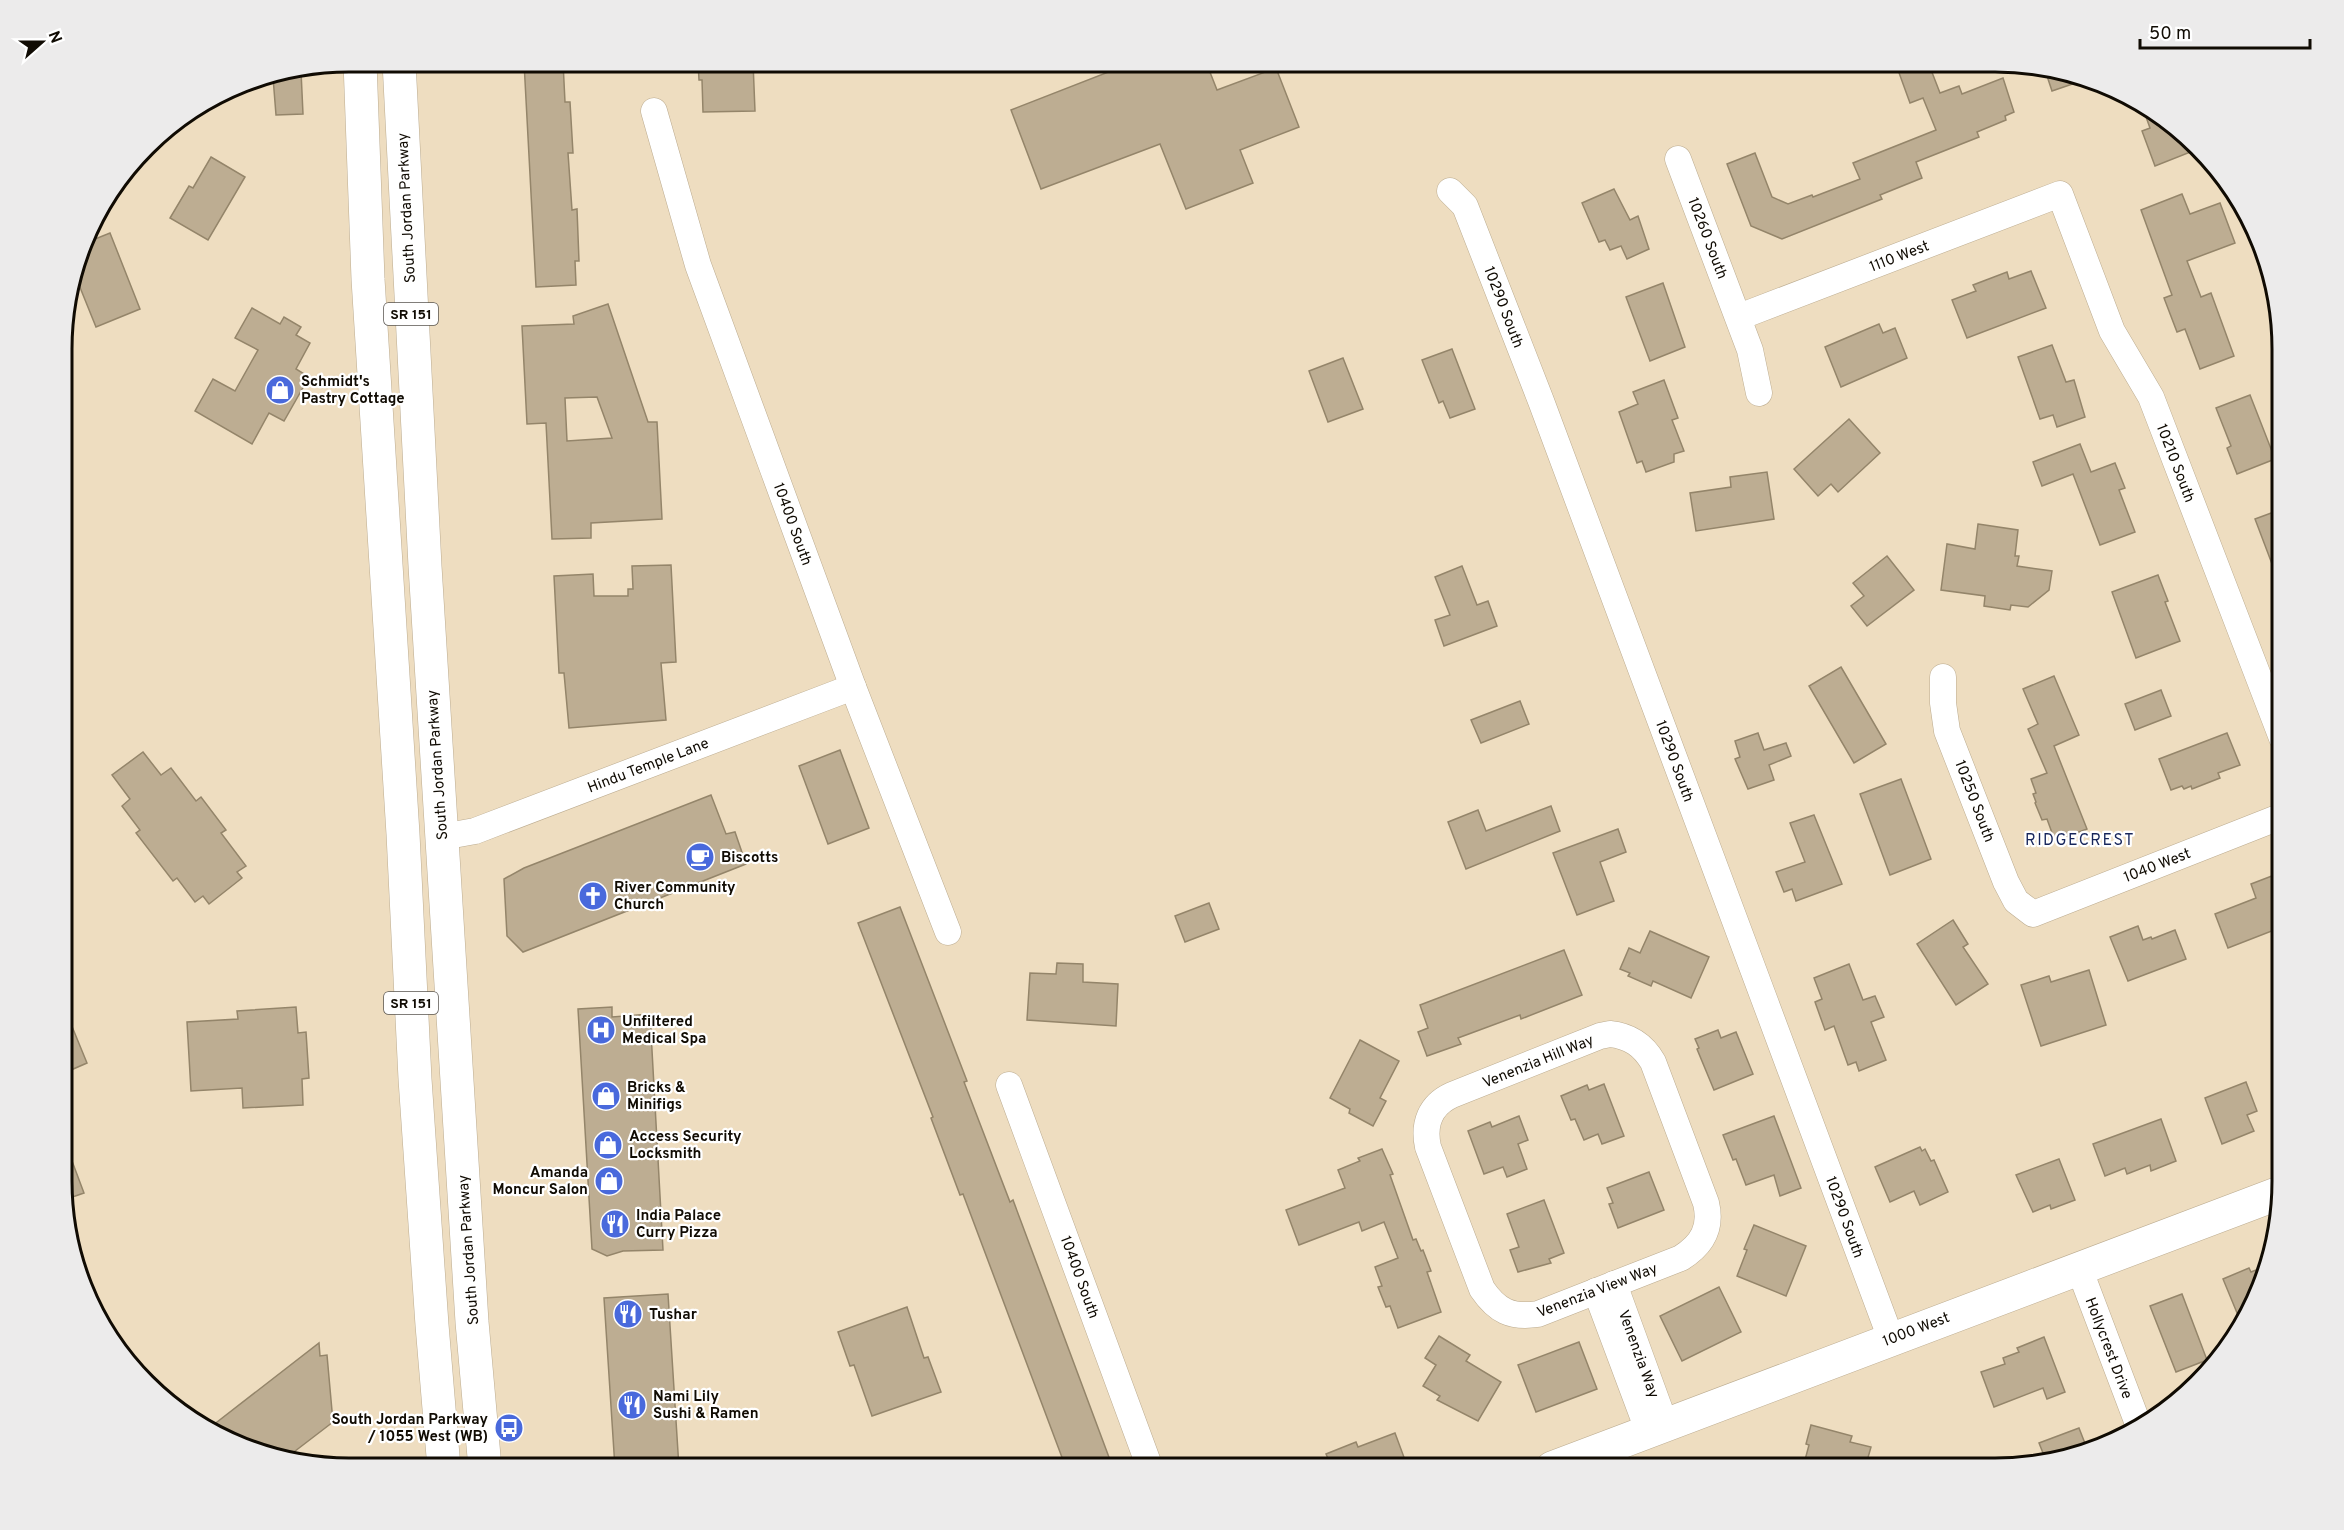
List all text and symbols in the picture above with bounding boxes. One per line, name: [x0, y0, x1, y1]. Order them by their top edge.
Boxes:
north arrow: [12, 12, 72, 72]
scale bar: [2140, 12, 2310, 50]
text: 50 m: [2149, 23, 2191, 46]
text: N: [43, 28, 66, 46]
street label: South Jordan Parkway: [394, 132, 421, 284]
street label: 10260 South: [1682, 195, 1731, 282]
street label: 1110 West: [1867, 237, 1932, 277]
street label: 10290 South: [1478, 264, 1527, 351]
road number: SR 151: [384, 303, 438, 325]
place label: Schmidt's Pastry Cottage: [301, 373, 405, 409]
shop icon: Schmidt's Pastry Cottage: [264, 374, 296, 406]
street label: 10210 South: [2151, 422, 2198, 505]
street label: 10400 South: [768, 481, 815, 568]
street label: South Jordan Parkway: [424, 689, 453, 841]
street label: 10290 South: [1650, 718, 1697, 805]
street label: Hindu Temple Lane: [585, 735, 712, 798]
street label: 10250 South: [1949, 758, 1998, 845]
district label: RIDGECREST: [2025, 831, 2135, 851]
cafe icon: Biscotts: [684, 841, 716, 873]
street label: 1040 West: [2121, 845, 2194, 888]
place label: Biscotts: [721, 849, 778, 868]
place label: River Community Church: [614, 879, 736, 915]
church icon: River Community Church: [577, 880, 609, 912]
road number: SR 151: [384, 992, 438, 1014]
place label: Unfiltered Medical Spa: [622, 1013, 706, 1049]
hospital icon: Unfiltered Medical Spa: [585, 1014, 617, 1046]
street label: Venenzia Hill Way: [1480, 1031, 1597, 1093]
place label: Bricks & Minifigs: [627, 1079, 686, 1115]
shop icon: Bricks & Minifigs: [590, 1080, 622, 1112]
place label: Access Security Locksmith: [629, 1128, 742, 1164]
shop icon: Access Security Locksmith: [592, 1129, 624, 1161]
place label: Amanda Moncur Salon: [492, 1164, 588, 1200]
shop icon: Amanda Moncur Salon: [593, 1165, 625, 1197]
street label: South Jordan Parkway: [455, 1174, 484, 1326]
street label: 10290 South: [1820, 1174, 1867, 1261]
place label: India Palace Curry Pizza: [636, 1207, 721, 1243]
restaurant icon: India Palace Curry Pizza: [599, 1208, 631, 1240]
street label: 10400 South: [1055, 1234, 1102, 1321]
street label: Venenzia View Way: [1535, 1260, 1661, 1323]
street label: Hollycrest Drive: [2080, 1295, 2136, 1402]
restaurant icon: Tushar: [612, 1298, 644, 1330]
place label: Tushar: [649, 1306, 698, 1325]
street label: Venenzia Way: [1613, 1308, 1662, 1401]
street label: 1000 West: [1880, 1309, 1953, 1352]
place label: Nami Lily Sushi & Ramen: [653, 1388, 759, 1424]
restaurant icon: Nami Lily Sushi & Ramen: [616, 1389, 648, 1421]
place label: South Jordan Parkway / 1055 West (WB): [331, 1411, 488, 1447]
bus stop icon: South Jordan Parkway / 1055 West (WB): [493, 1412, 525, 1444]

